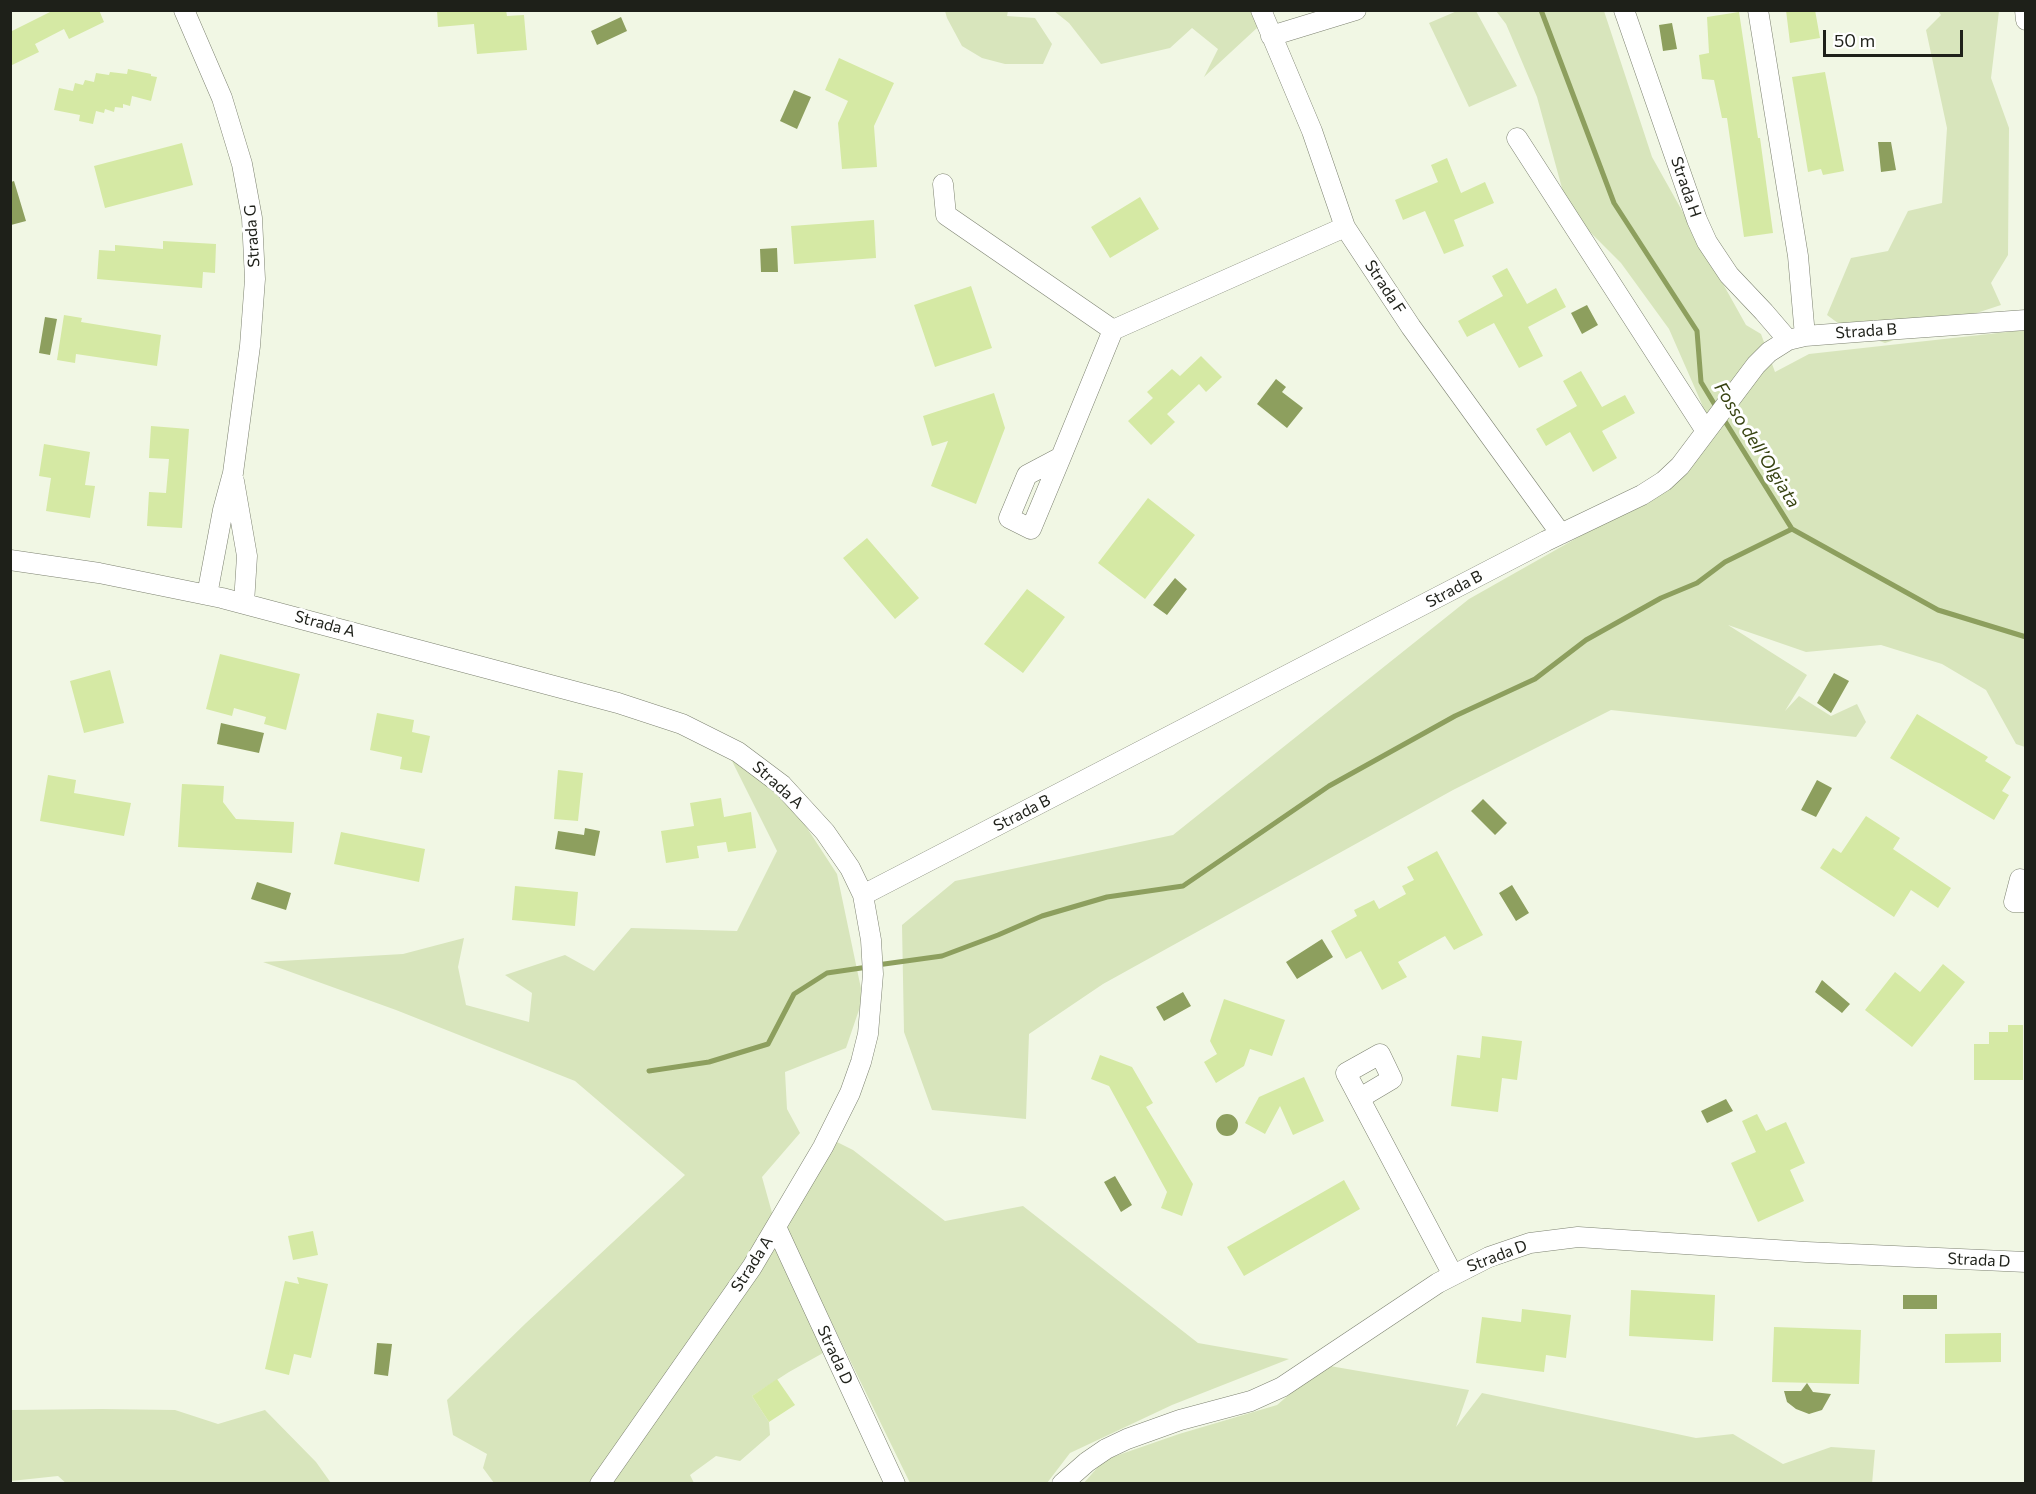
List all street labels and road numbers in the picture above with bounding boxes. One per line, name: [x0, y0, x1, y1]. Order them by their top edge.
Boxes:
street label: Strada H: [1667, 154, 1705, 220]
street label: Strada G: [240, 204, 264, 268]
street label: Strada F: [1361, 257, 1409, 317]
street label: Strada B: [1835, 319, 1897, 343]
street label: Strada B: [1422, 566, 1486, 612]
street label: Strada A: [293, 607, 357, 641]
street label: Strada A: [749, 757, 807, 813]
street label: Strada B: [990, 791, 1054, 835]
street label: Strada A: [727, 1233, 777, 1295]
street label: Strada D: [1464, 1236, 1530, 1276]
street label: Strada D: [1947, 1249, 2011, 1271]
street label: Strada D: [813, 1322, 857, 1388]

